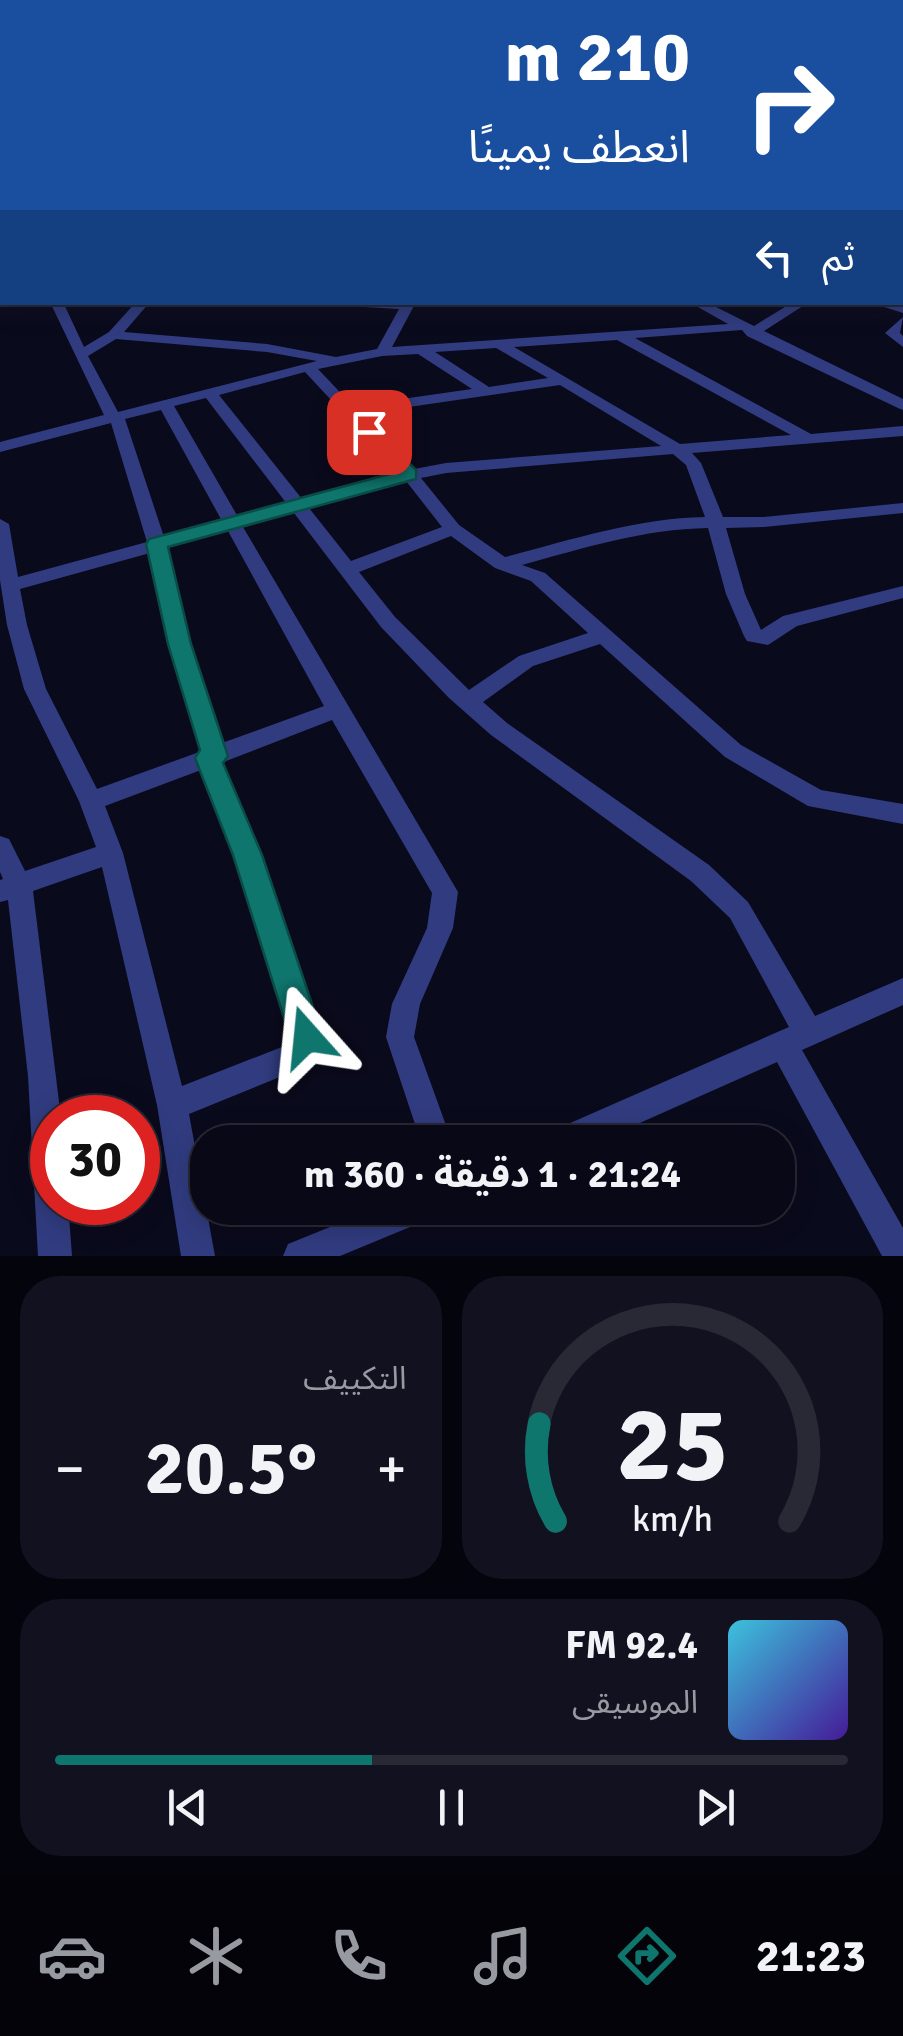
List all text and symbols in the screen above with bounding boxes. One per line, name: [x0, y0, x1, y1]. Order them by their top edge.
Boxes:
text: 210 m: [505, 14, 690, 100]
icon: right: [725, 40, 855, 170]
text: انعطف يمينًا: [468, 120, 690, 175]
icon: left: [747, 230, 802, 285]
text: ثم: [822, 234, 855, 281]
pin: [327, 390, 412, 475]
icon: arrive: [342, 405, 397, 460]
position arrow: [255, 985, 359, 1089]
speed limit sign: 30: [30, 1095, 160, 1225]
text: 21:24 · 1 دقيقة · 360 m: [304, 1151, 681, 1198]
text: التكييف: [303, 1359, 407, 1398]
text: 25: [616, 1381, 728, 1509]
text: 20.5°: [144, 1422, 317, 1515]
text: −: [55, 1435, 85, 1503]
text: +: [377, 1435, 407, 1503]
text: km/h: [632, 1497, 713, 1541]
text: 92.4 FM: [565, 1622, 698, 1669]
text: الموسيقى: [572, 1683, 698, 1722]
icon: previous: [160, 1780, 215, 1835]
icon: pause: [424, 1780, 479, 1835]
icon: next: [688, 1780, 743, 1835]
icon: car: [37, 1921, 107, 1991]
icon: climate: [181, 1921, 251, 1991]
icon: phone: [324, 1921, 394, 1991]
icon: music: [468, 1921, 538, 1991]
icon: directions: [612, 1921, 682, 1991]
text: 21:23: [756, 1929, 866, 1984]

